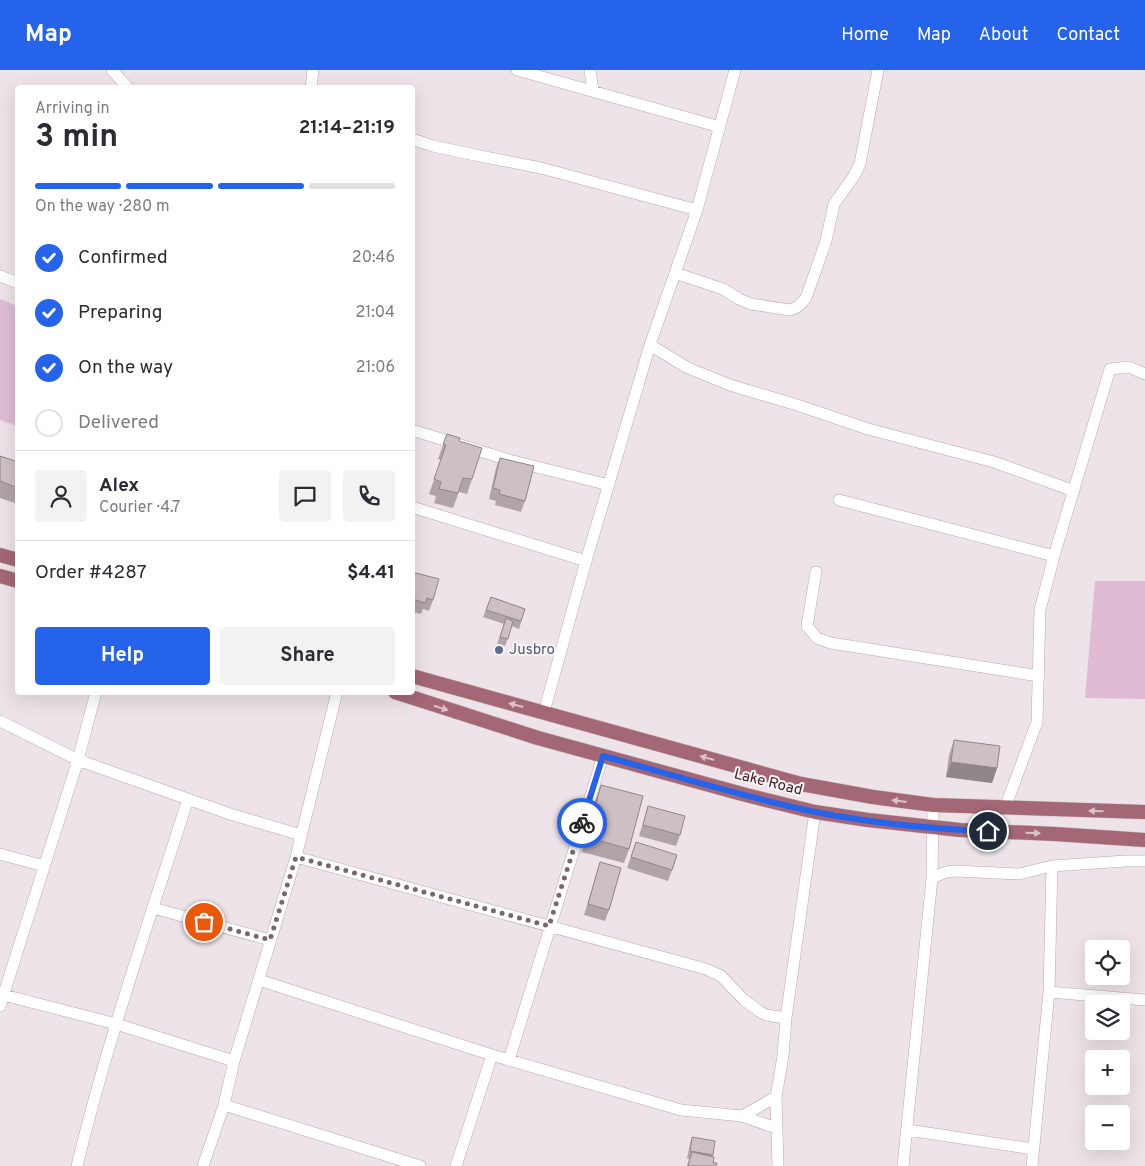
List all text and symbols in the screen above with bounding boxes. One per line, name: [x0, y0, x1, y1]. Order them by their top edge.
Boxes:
text: Map: [25, 20, 72, 50]
text: Home: [841, 24, 889, 47]
text: Map: [917, 24, 951, 47]
text: About: [979, 24, 1028, 47]
text: Contact: [1056, 24, 1120, 47]
text: Arriving in: [35, 99, 110, 119]
text: 21:14–21:19: [299, 116, 395, 140]
text: 3 min: [35, 118, 118, 158]
text: On the way · 280 m: [35, 197, 170, 217]
icon: check: [35, 244, 63, 272]
text: Confirmed: [78, 246, 168, 270]
text: 20:46: [352, 248, 395, 268]
icon: check: [35, 299, 63, 327]
text: Preparing: [78, 301, 162, 325]
text: 21:04: [355, 303, 395, 323]
icon: check: [35, 354, 63, 382]
text: On the way: [78, 356, 173, 380]
text: 21:06: [356, 358, 395, 378]
text: Delivered: [78, 411, 159, 435]
button: person: [35, 470, 87, 522]
button: chat: [279, 470, 331, 522]
button: phone: [343, 470, 395, 522]
text: Alex: [99, 474, 139, 498]
text: Courier · 4.7: [99, 498, 180, 518]
text: Order #4287: [35, 561, 147, 585]
text: $4.41: [347, 561, 395, 585]
button: Help: [35, 627, 210, 685]
button: Share: [220, 627, 395, 685]
place label: Jusbro: [509, 641, 555, 660]
marker: Jusbro: [493, 644, 505, 656]
one-way arrow: [509, 701, 524, 709]
one-way arrow: [433, 705, 448, 712]
one-way arrow: [699, 753, 714, 761]
street label: Lake Road: [732, 765, 804, 801]
one-way arrow: [891, 797, 907, 805]
courier: [557, 798, 607, 848]
one-way arrow: [1088, 807, 1104, 815]
icon: bike: [568, 809, 596, 837]
pin: [967, 810, 1009, 852]
icon: home: [974, 817, 1002, 845]
one-way arrow: [1025, 829, 1041, 837]
pin: [183, 901, 225, 943]
icon: bag: [190, 908, 218, 936]
map controls: [1085, 940, 1130, 1150]
button: locate: [1085, 940, 1130, 985]
button: layers: [1085, 995, 1130, 1040]
button: +: [1085, 1050, 1130, 1095]
button: −: [1085, 1105, 1130, 1150]

